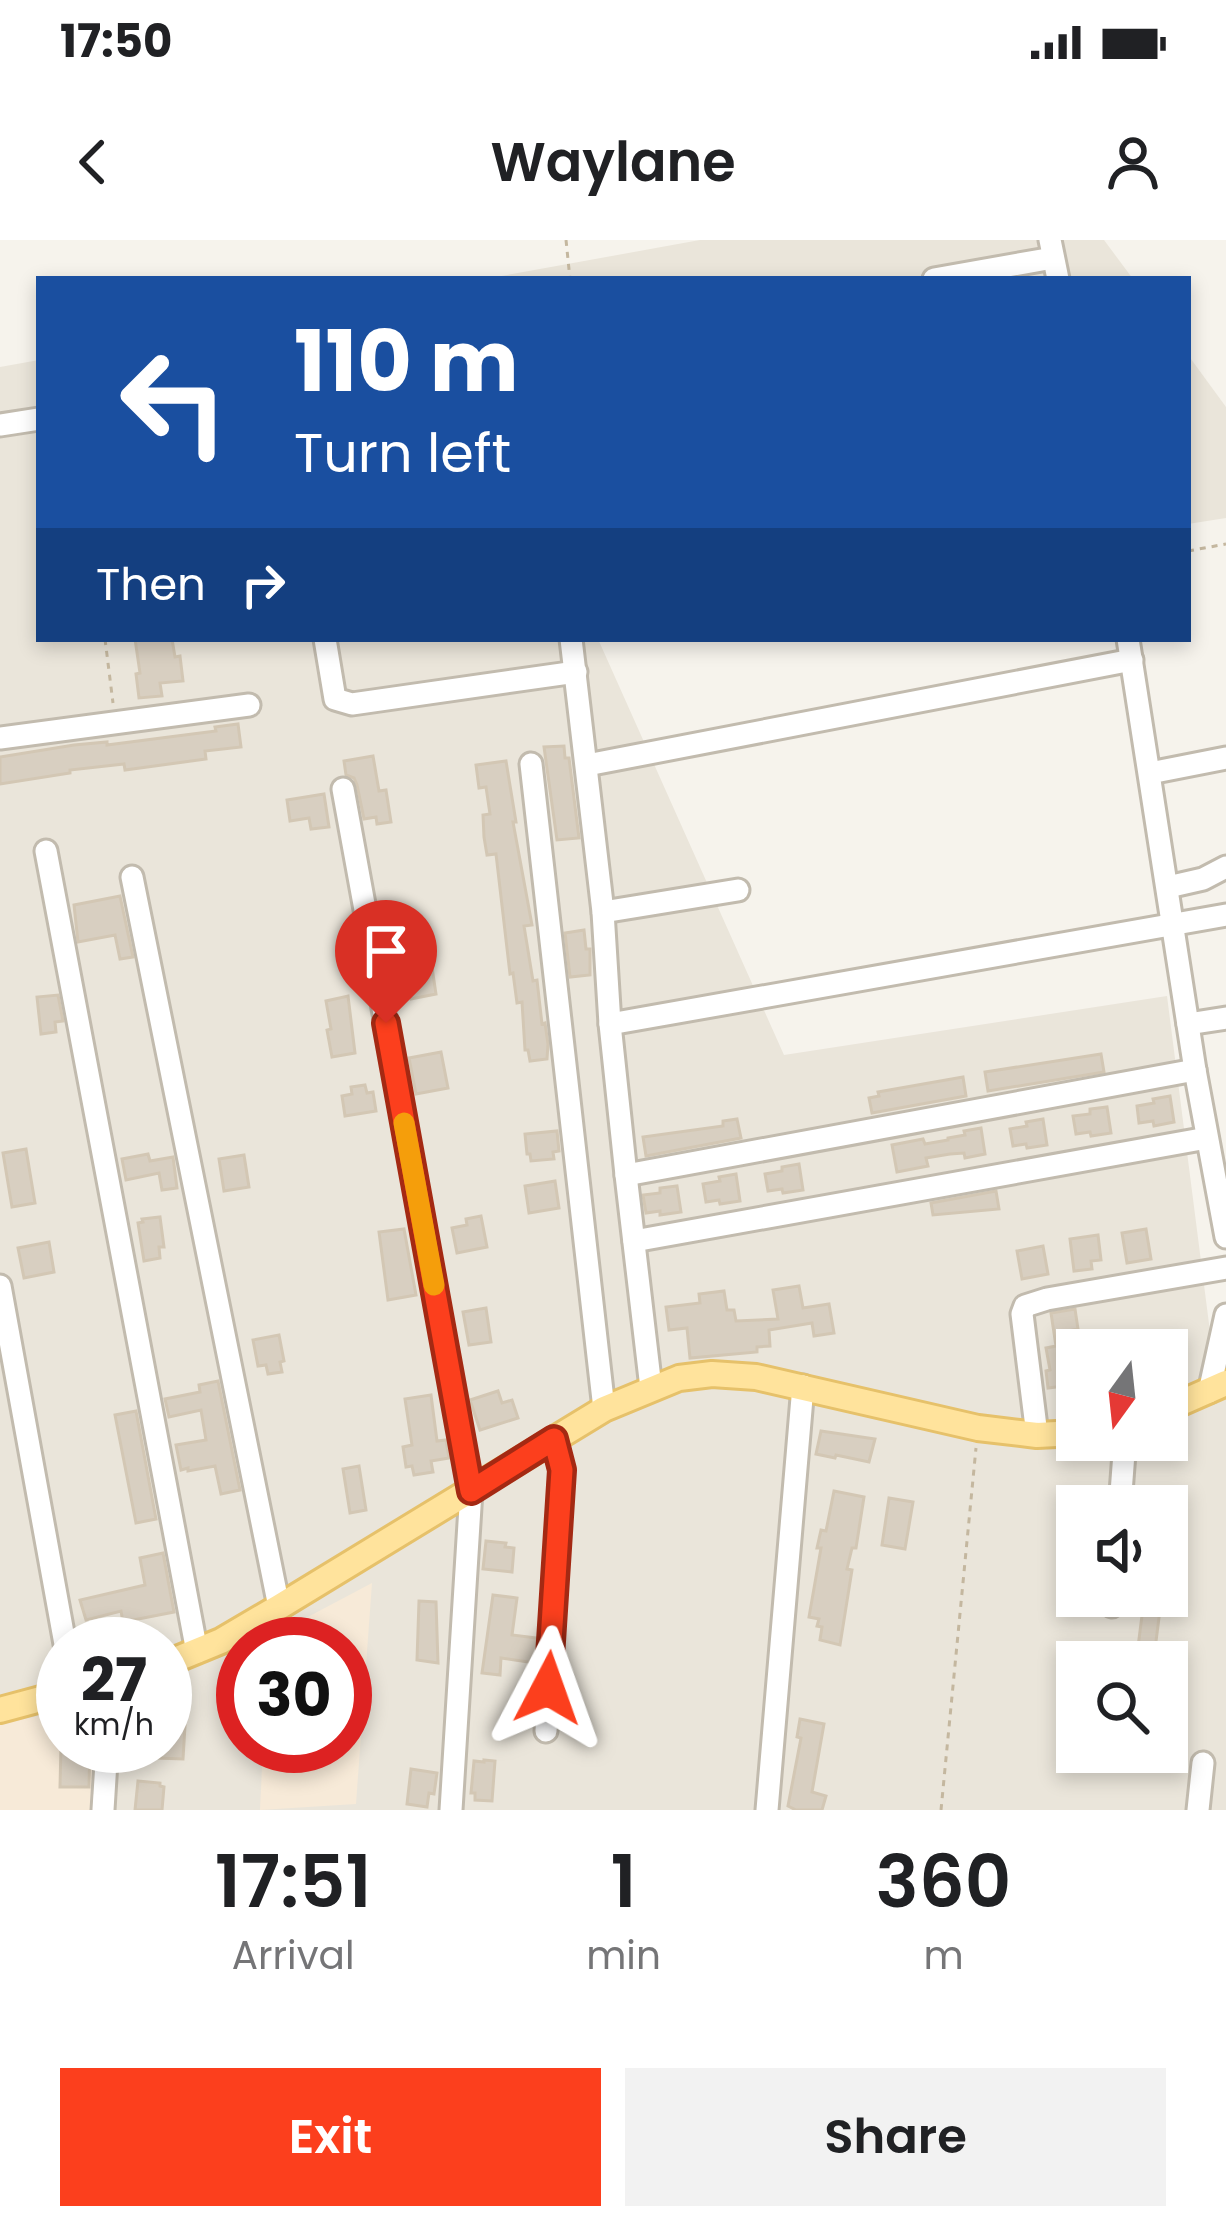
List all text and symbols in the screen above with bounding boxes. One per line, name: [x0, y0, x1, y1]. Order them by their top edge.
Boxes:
text: 17:50: [60, 10, 172, 73]
text: Waylane: [490, 124, 736, 200]
icon: back: [60, 129, 126, 195]
icon: person: [1100, 129, 1166, 195]
text: 110 m: [294, 303, 519, 420]
icon: left: [96, 324, 252, 480]
text: Turn left: [294, 415, 511, 491]
icon: right: [230, 552, 296, 618]
text: Then: [96, 553, 206, 616]
pin: [335, 900, 437, 1023]
icon: arrive: [353, 918, 419, 984]
north arrow: [1056, 1329, 1188, 1461]
map controls: [1056, 1329, 1188, 1773]
button: sound: [1056, 1485, 1188, 1617]
speed limit sign: 30: [216, 1617, 372, 1773]
position arrow: [485, 1625, 611, 1751]
text: 27: [81, 1638, 147, 1722]
button: search: [1056, 1641, 1188, 1773]
text: km/h: [74, 1703, 154, 1746]
text: 17:51: [215, 1831, 372, 1932]
text: 1: [611, 1831, 637, 1932]
text: 360: [876, 1831, 1011, 1932]
text: Arrival: [232, 1928, 355, 1983]
text: min: [586, 1928, 661, 1983]
text: m: [923, 1928, 964, 1983]
button: Exit: [60, 2068, 601, 2206]
button: Share: [625, 2068, 1166, 2206]

